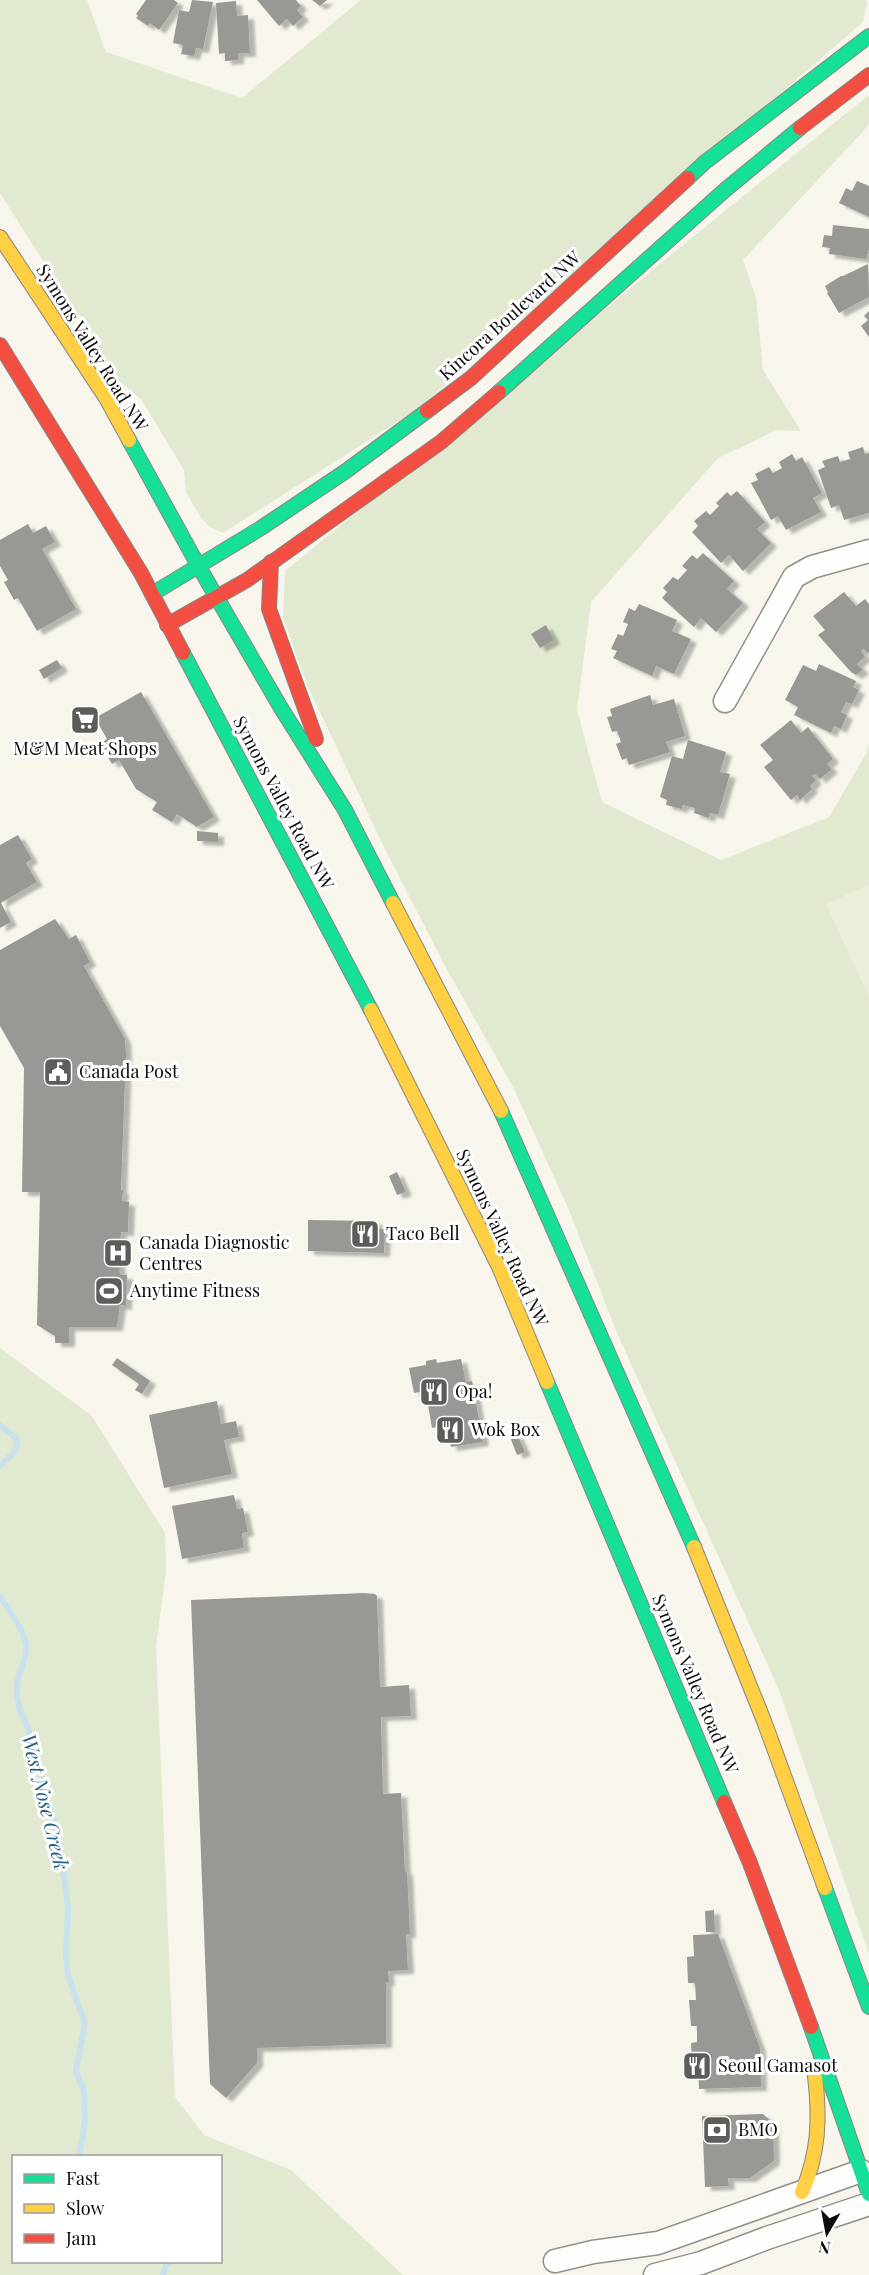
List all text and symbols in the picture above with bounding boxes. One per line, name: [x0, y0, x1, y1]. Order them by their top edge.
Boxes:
street label: Kincora Boulevard NW: [434, 245, 586, 385]
street label: Symons Valley Road NW: [32, 259, 155, 436]
supermarket icon: M&M Meat Shops: [69, 704, 101, 736]
street label: Symons Valley Road NW: [228, 712, 340, 894]
place label: M&M Meat Shops: [13, 736, 157, 760]
public building icon: Canada Post: [42, 1056, 74, 1088]
place label: Canada Post: [79, 1059, 179, 1083]
street label: Symons Valley Road NW: [451, 1145, 555, 1331]
restaurant icon: Taco Bell: [349, 1218, 381, 1250]
place label: Taco Bell: [386, 1221, 460, 1245]
place label: Canada Diagnostic Centres: [139, 1230, 290, 1275]
hospital icon: Canada Diagnostic Centres: [102, 1237, 134, 1269]
sports icon: Anytime Fitness: [93, 1275, 125, 1307]
place label: Anytime Fitness: [129, 1278, 260, 1302]
restaurant icon: Opa!: [418, 1376, 450, 1408]
place label: Opa!: [455, 1379, 492, 1403]
restaurant icon: Wok Box: [434, 1414, 466, 1446]
place label: Wok Box: [470, 1417, 541, 1441]
street label: Symons Valley Road NW: [647, 1590, 745, 1778]
water label: West Nose Creek: [17, 1731, 76, 1872]
restaurant icon: Seoul Gamasot: [681, 2050, 713, 2082]
place label: Seoul Gamasot: [718, 2053, 838, 2077]
bank icon: BMO: [701, 2114, 733, 2146]
place label: BMO: [738, 2117, 778, 2141]
legend: [12, 2155, 222, 2263]
text: Fast: [66, 2166, 100, 2190]
text: Slow: [66, 2196, 104, 2220]
north arrow: [797, 2203, 857, 2263]
text: Jam: [65, 2226, 96, 2250]
text: N: [816, 2237, 832, 2260]

